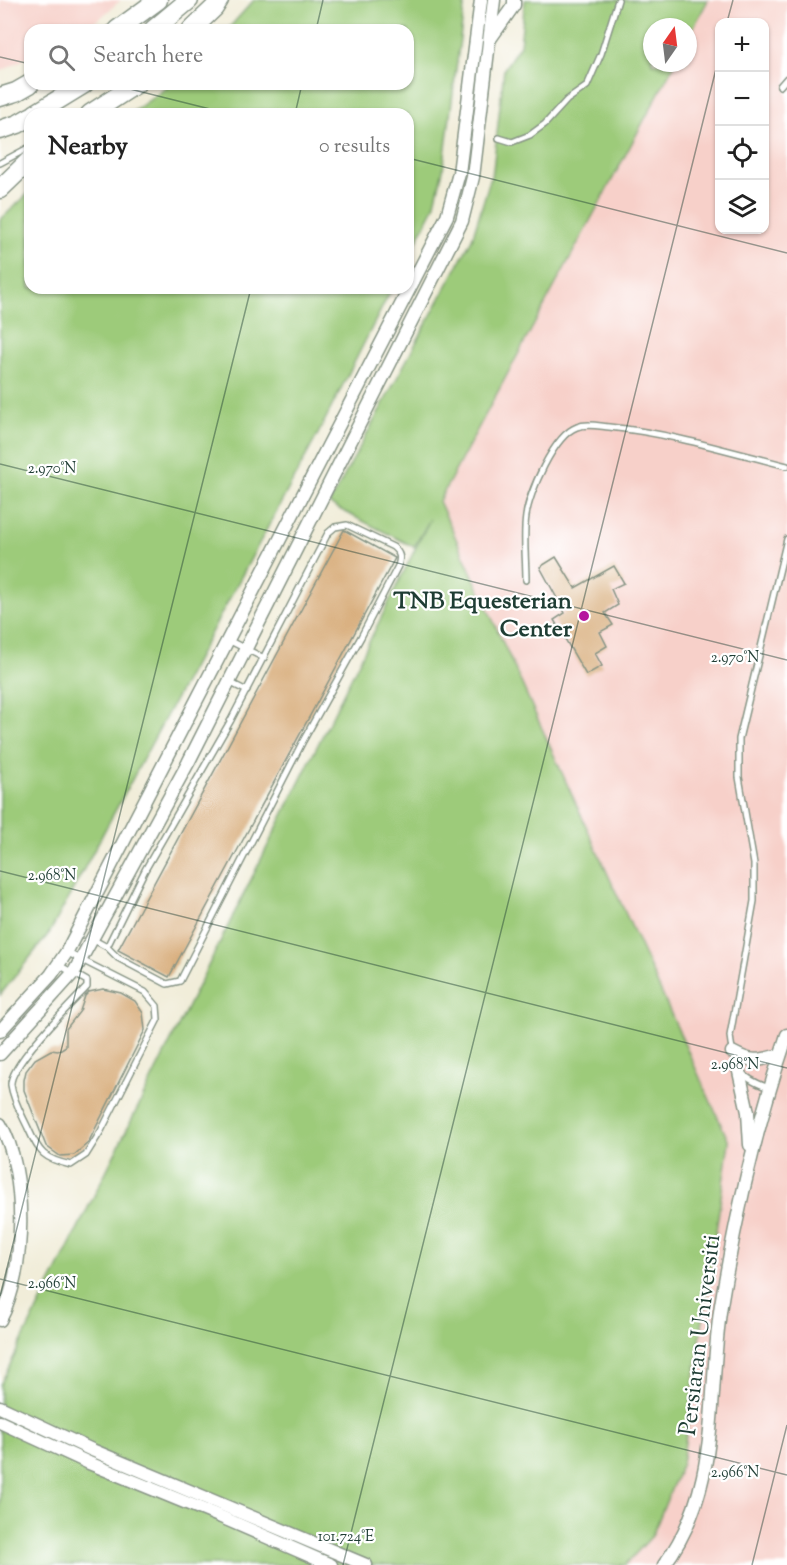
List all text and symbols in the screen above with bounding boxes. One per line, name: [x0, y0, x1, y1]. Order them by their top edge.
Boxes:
north arrow: [643, 18, 697, 72]
map controls: [715, 18, 769, 234]
button: +: [715, 18, 769, 72]
search box: [24, 24, 414, 90]
icon: search: [45, 41, 78, 74]
text: Search here: [93, 41, 203, 73]
button: −: [715, 72, 769, 126]
button: locate: [715, 126, 769, 180]
text: Nearby: [48, 129, 128, 166]
text: 0 results: [319, 133, 390, 162]
button: layers: [715, 180, 769, 234]
text: 2.970°N: [28, 459, 76, 480]
place label: TNB Equesterian Center: [393, 585, 573, 647]
marker: TNB Equesterian Center: [577, 609, 591, 623]
text: 2.970°N: [711, 648, 759, 669]
text: 2.968°N: [28, 866, 76, 887]
text: 2.968°N: [711, 1055, 759, 1076]
street label: Persiaran Universiti: [672, 1232, 730, 1438]
text: 2.966°N: [28, 1274, 76, 1295]
text: 2.966°N: [711, 1463, 759, 1484]
text: 101.724°E: [318, 1527, 374, 1548]

